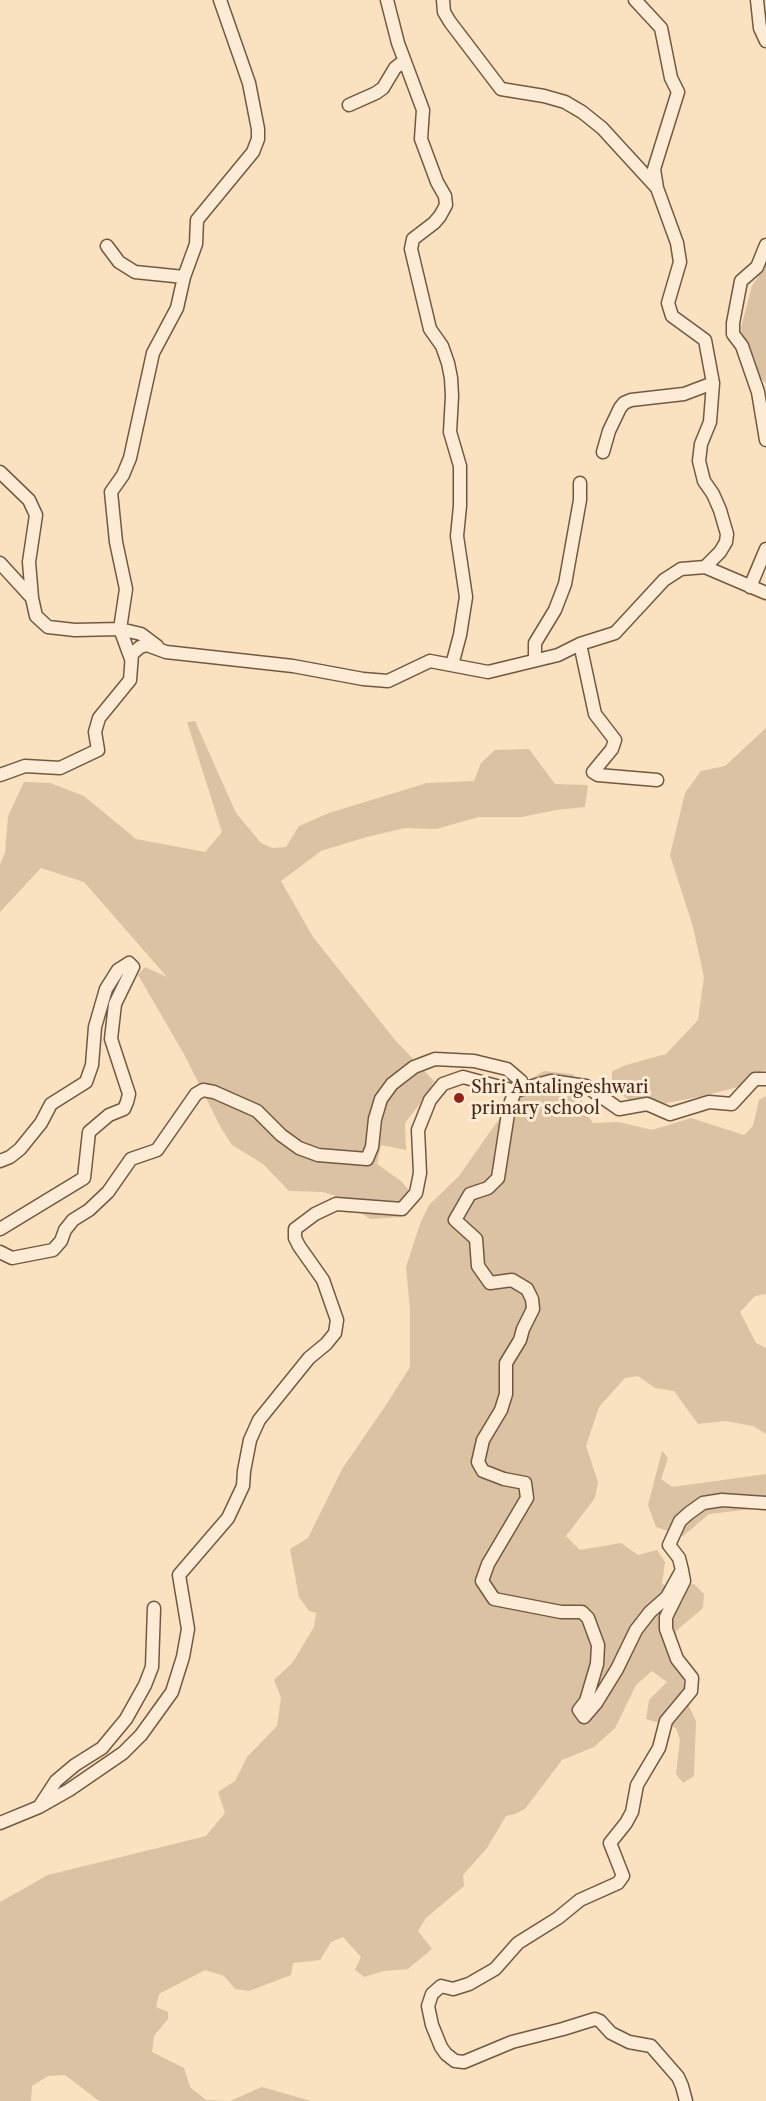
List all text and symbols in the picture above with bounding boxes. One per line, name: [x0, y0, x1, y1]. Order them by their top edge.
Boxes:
place label: Shri Antalingeshwari primary school: [471, 1077, 649, 1120]
marker: Shri Antalingeshwari primary school: [452, 1091, 466, 1105]

